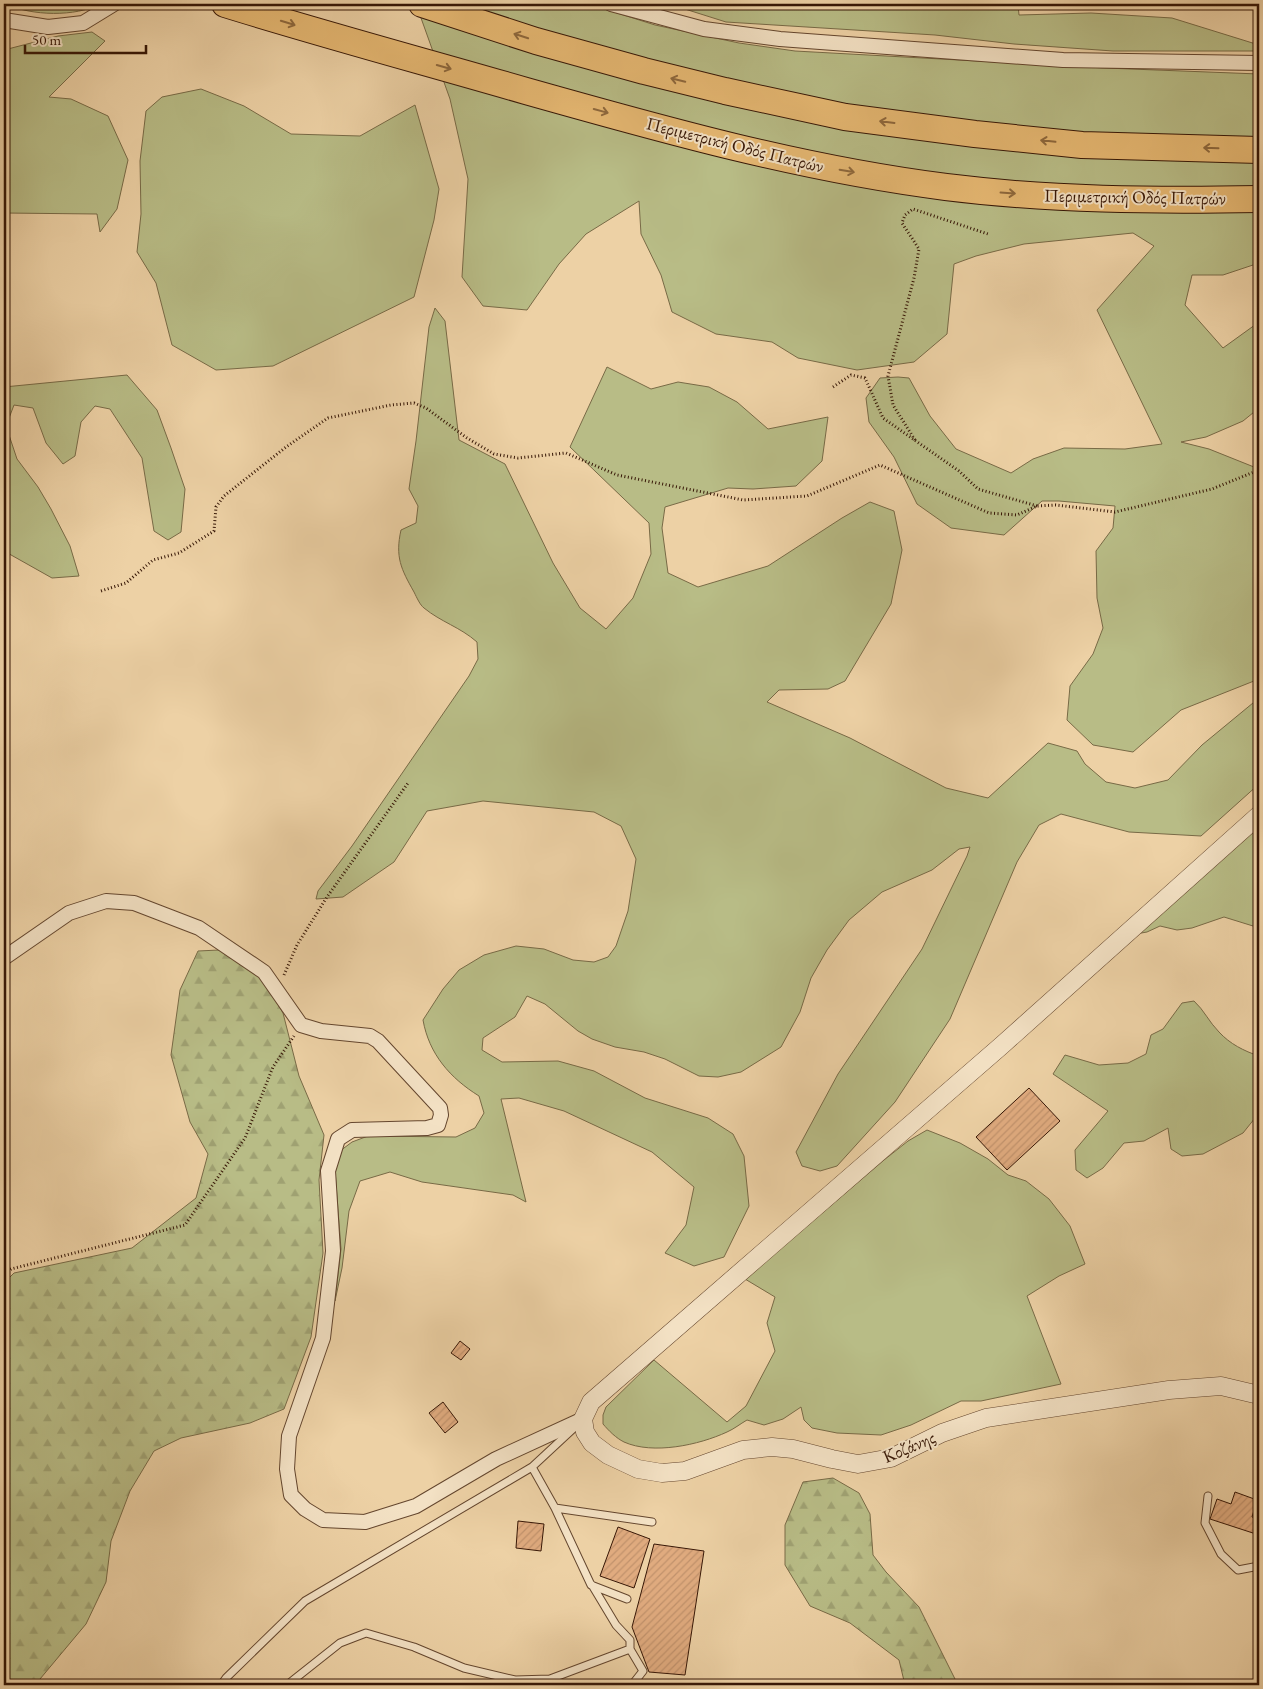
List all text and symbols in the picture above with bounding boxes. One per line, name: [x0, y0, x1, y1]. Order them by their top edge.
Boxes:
one-way arrow: [280, 19, 296, 29]
scale bar: [25, 22, 146, 54]
text: 50 m: [32, 30, 61, 49]
one-way arrow: [514, 31, 530, 40]
one-way arrow: [436, 63, 452, 73]
one-way arrow: [670, 74, 686, 84]
one-way arrow: [592, 107, 608, 117]
street label: Περιμετρική Οδός Πατρών: [644, 111, 826, 178]
one-way arrow: [879, 117, 895, 127]
one-way arrow: [1041, 136, 1057, 146]
one-way arrow: [1203, 143, 1219, 153]
one-way arrow: [838, 166, 854, 176]
street label: Περιμετρική Οδός Πατρών: [1044, 183, 1226, 210]
one-way arrow: [999, 189, 1015, 198]
street label: Κοζάνης: [879, 1425, 939, 1468]

